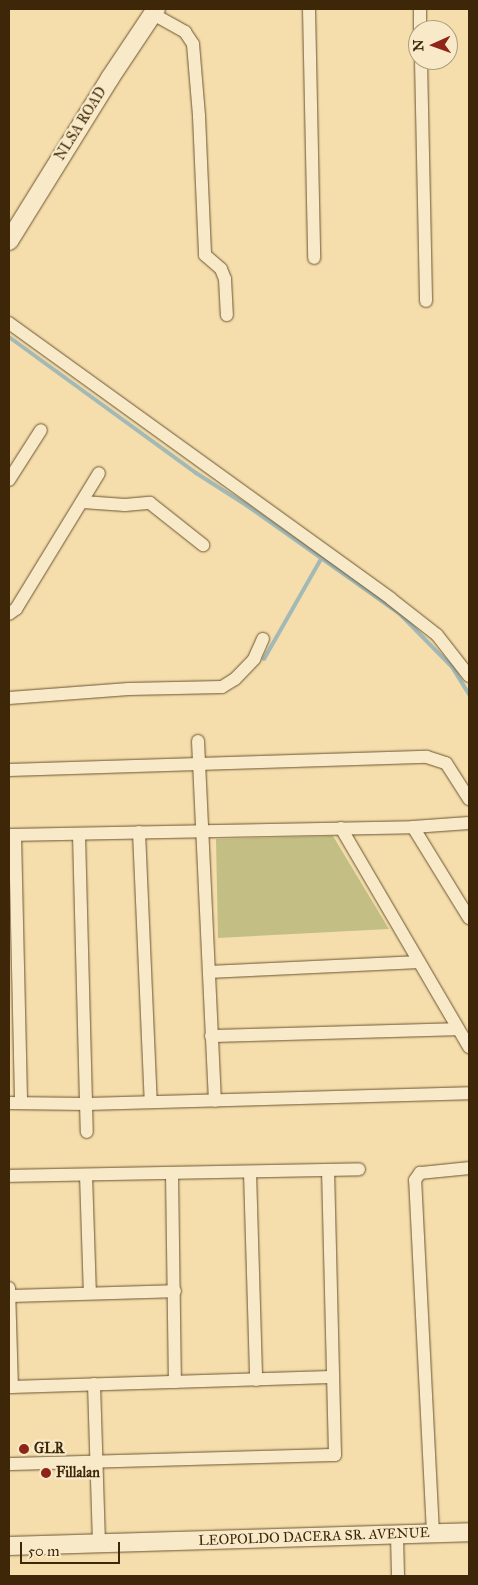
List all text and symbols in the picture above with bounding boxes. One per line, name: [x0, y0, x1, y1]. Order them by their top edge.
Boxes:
north arrow: [408, 20, 458, 70]
text: N: [410, 39, 427, 52]
street label: NLSA ROAD: [52, 84, 110, 164]
place label: GLR: [34, 1441, 64, 1457]
marker: GLR: [18, 1443, 30, 1455]
place label: Fillalan: [56, 1465, 100, 1481]
marker: Fillalan: [40, 1467, 52, 1479]
street label: LEOPOLDO DACERA SR. AVENUE: [198, 1525, 430, 1549]
scale bar: [22, 1532, 122, 1564]
text: 50 m: [28, 1542, 60, 1560]

